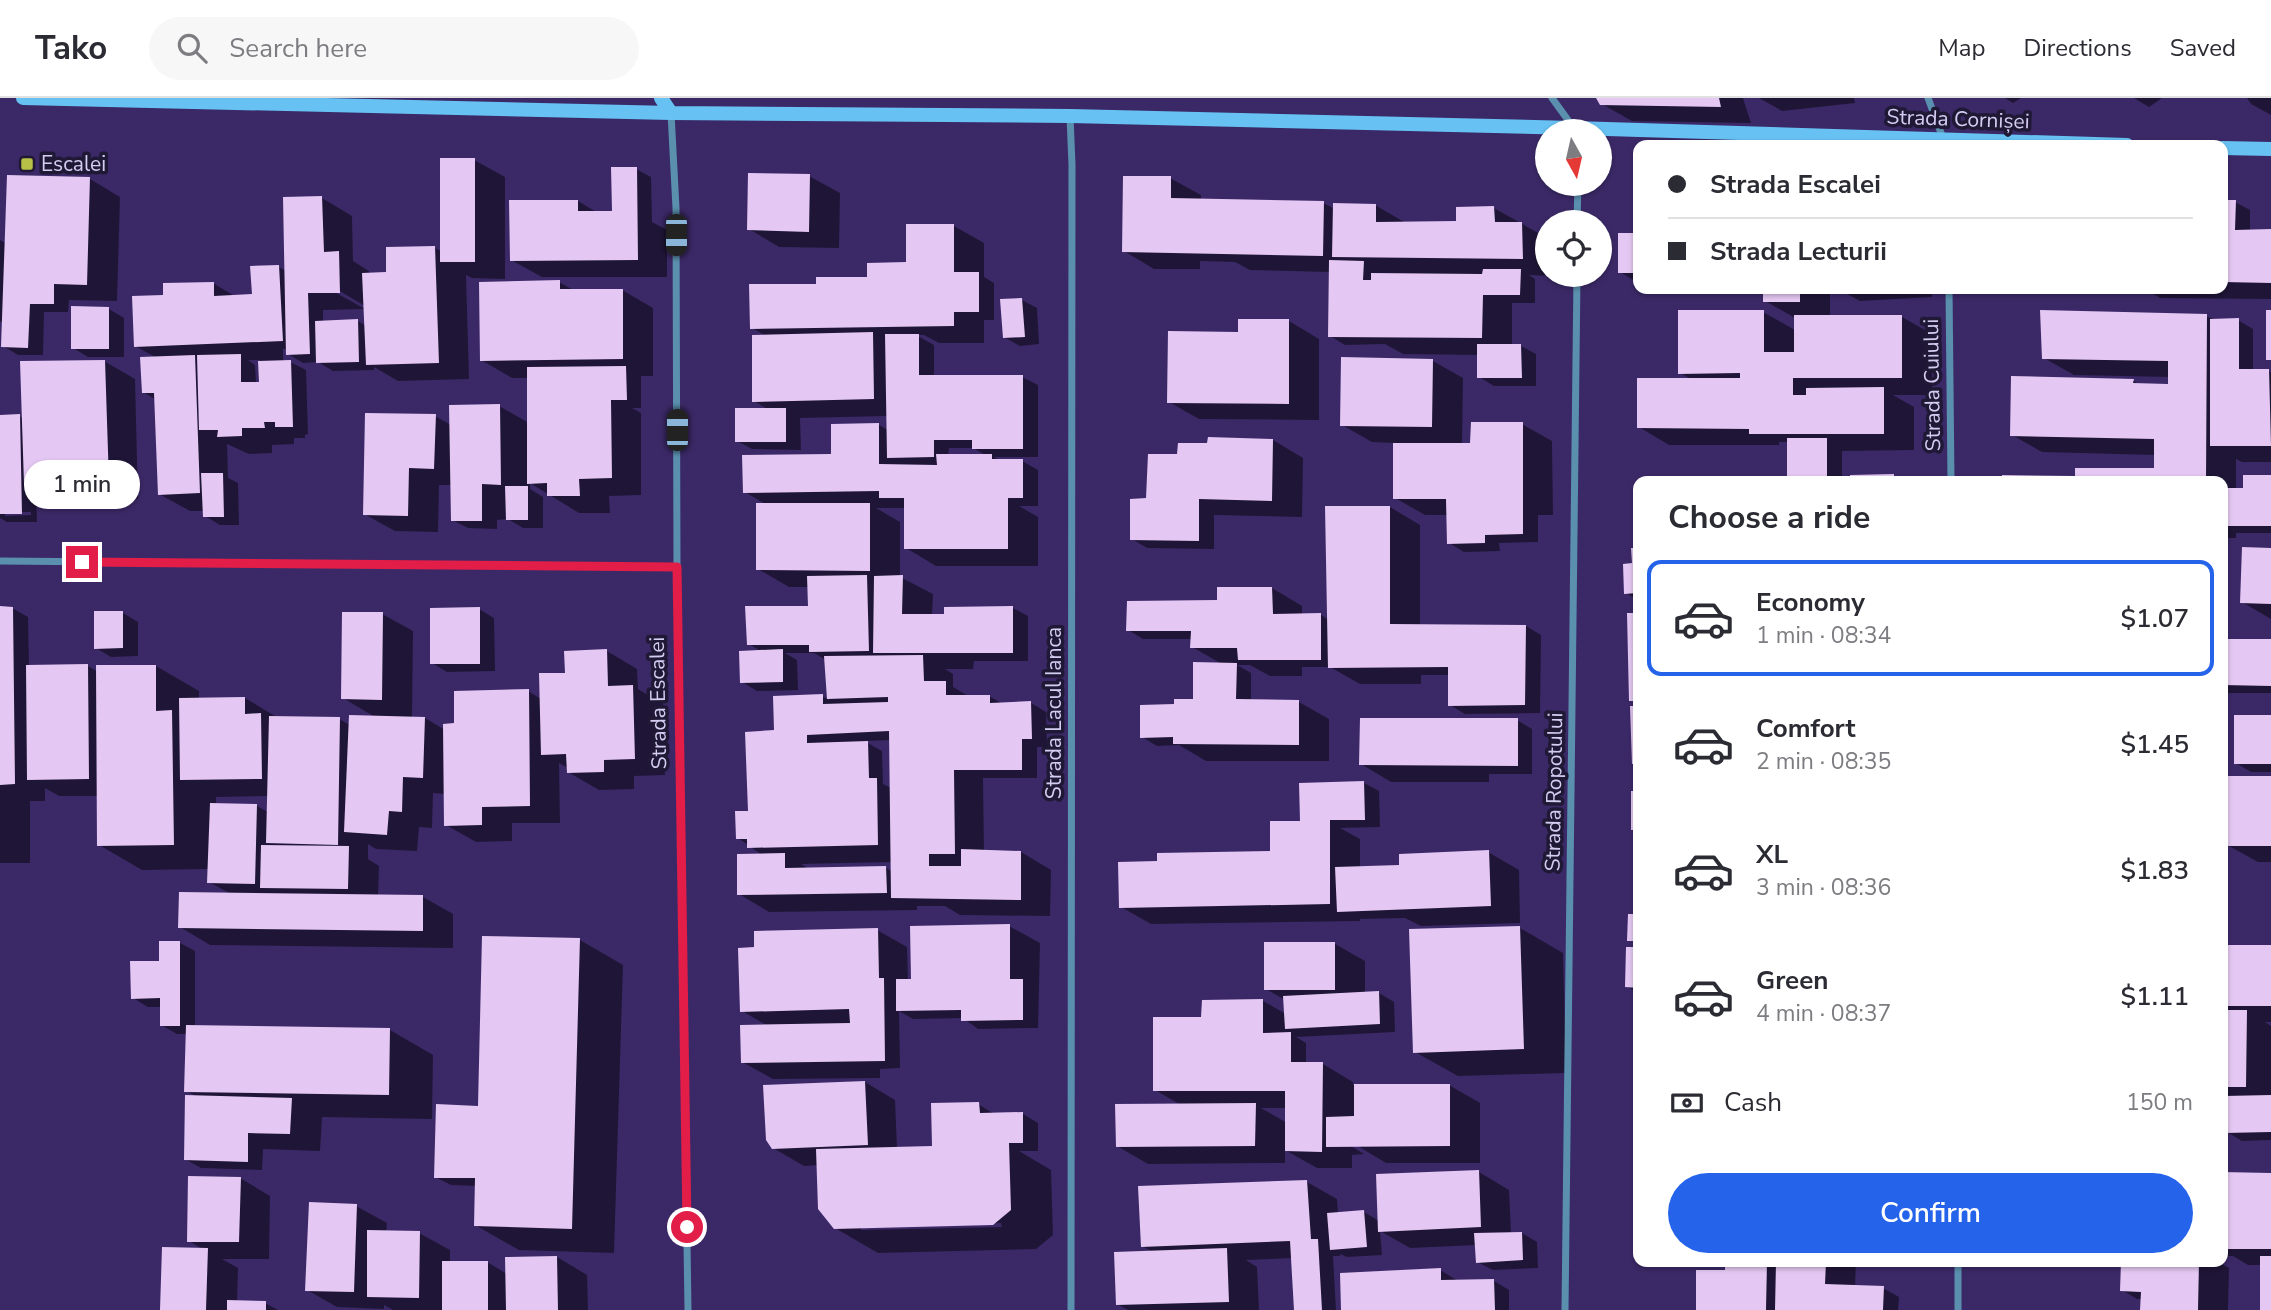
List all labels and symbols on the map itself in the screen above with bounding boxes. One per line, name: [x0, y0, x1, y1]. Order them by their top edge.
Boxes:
street label: Strada Cornișei: [1886, 103, 2030, 135]
north arrow: [1535, 119, 1612, 196]
place label: Escalei: [41, 150, 106, 178]
marker: Escalei: [19, 156, 35, 172]
car: [666, 214, 687, 256]
street label: Strada Cuiului: [1917, 318, 1947, 452]
car: [667, 409, 688, 451]
callout: 1 min: [24, 461, 140, 510]
route end: [66, 546, 98, 578]
street label: Strada Lacul Ianca: [1040, 627, 1068, 799]
street label: Strada Escalei: [643, 636, 673, 770]
street label: Strada Ropotului: [1539, 712, 1569, 872]
route start: [671, 1211, 703, 1243]

